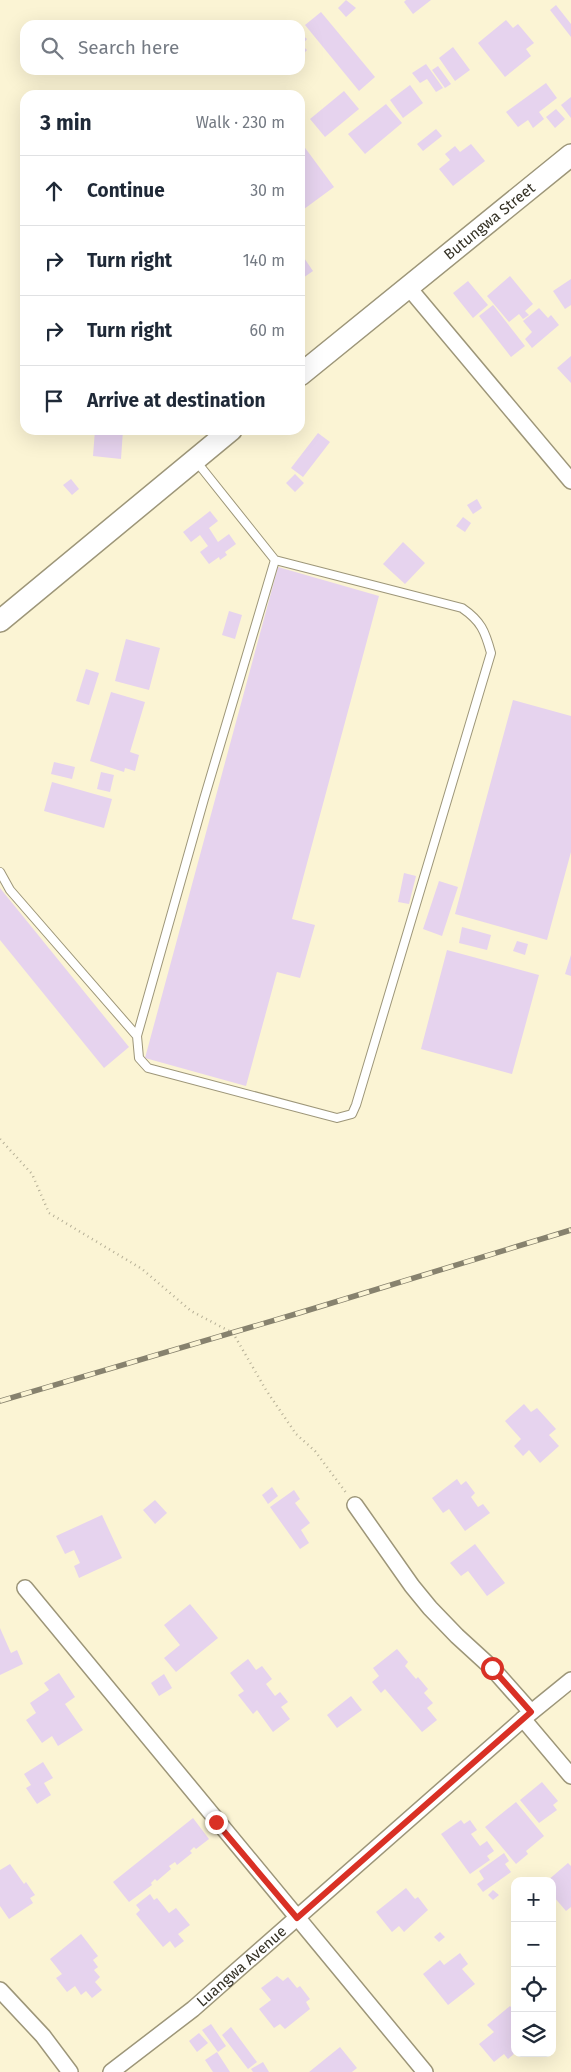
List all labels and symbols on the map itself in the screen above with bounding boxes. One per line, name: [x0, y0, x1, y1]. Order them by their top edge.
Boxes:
street label: Butungwa Street: [440, 179, 539, 264]
route start: [481, 1657, 504, 1680]
route end: [205, 1811, 228, 1834]
street label: Luangwa Avenue: [193, 1922, 290, 2011]

